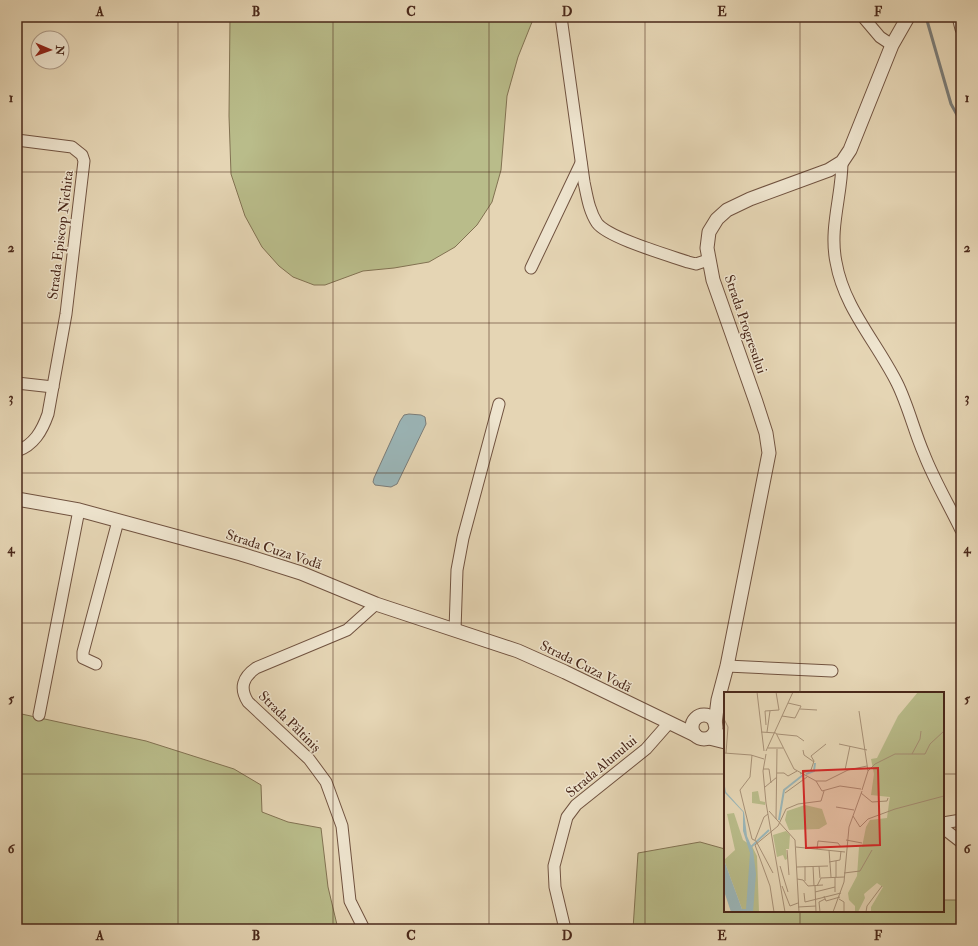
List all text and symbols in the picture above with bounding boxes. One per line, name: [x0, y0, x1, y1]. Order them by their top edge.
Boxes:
text: A: [95, 4, 105, 20]
text: B: [252, 4, 260, 20]
text: C: [406, 4, 416, 20]
text: D: [562, 4, 573, 20]
text: E: [717, 4, 727, 20]
text: F: [874, 4, 883, 20]
north arrow: [30, 30, 70, 70]
text: N: [53, 44, 66, 57]
text: 1: [9, 90, 14, 106]
text: 1: [965, 90, 970, 106]
street label: Strada Episcop Nichita: [44, 169, 78, 301]
text: 2: [8, 240, 15, 256]
text: 2: [964, 240, 971, 256]
street label: Strada Progresului: [721, 273, 770, 376]
text: 3: [9, 390, 14, 406]
text: 3: [965, 390, 970, 406]
street label: Strada Cuza Vodă: [224, 526, 324, 573]
text: 4: [6, 541, 15, 557]
text: 4: [962, 541, 971, 557]
street label: Strada Cuza Vodă: [537, 637, 635, 696]
street label: Strada Păltiniș: [255, 687, 325, 755]
text: 5: [8, 691, 14, 707]
text: 5: [964, 691, 970, 707]
inset map: [724, 692, 944, 912]
street label: Strada Alunului: [562, 732, 640, 801]
text: 6: [8, 841, 16, 857]
text: 6: [964, 841, 972, 857]
text: A: [95, 928, 105, 944]
text: B: [252, 928, 260, 944]
text: C: [406, 928, 416, 944]
text: D: [562, 928, 573, 944]
text: E: [717, 928, 727, 944]
text: F: [874, 928, 883, 944]

